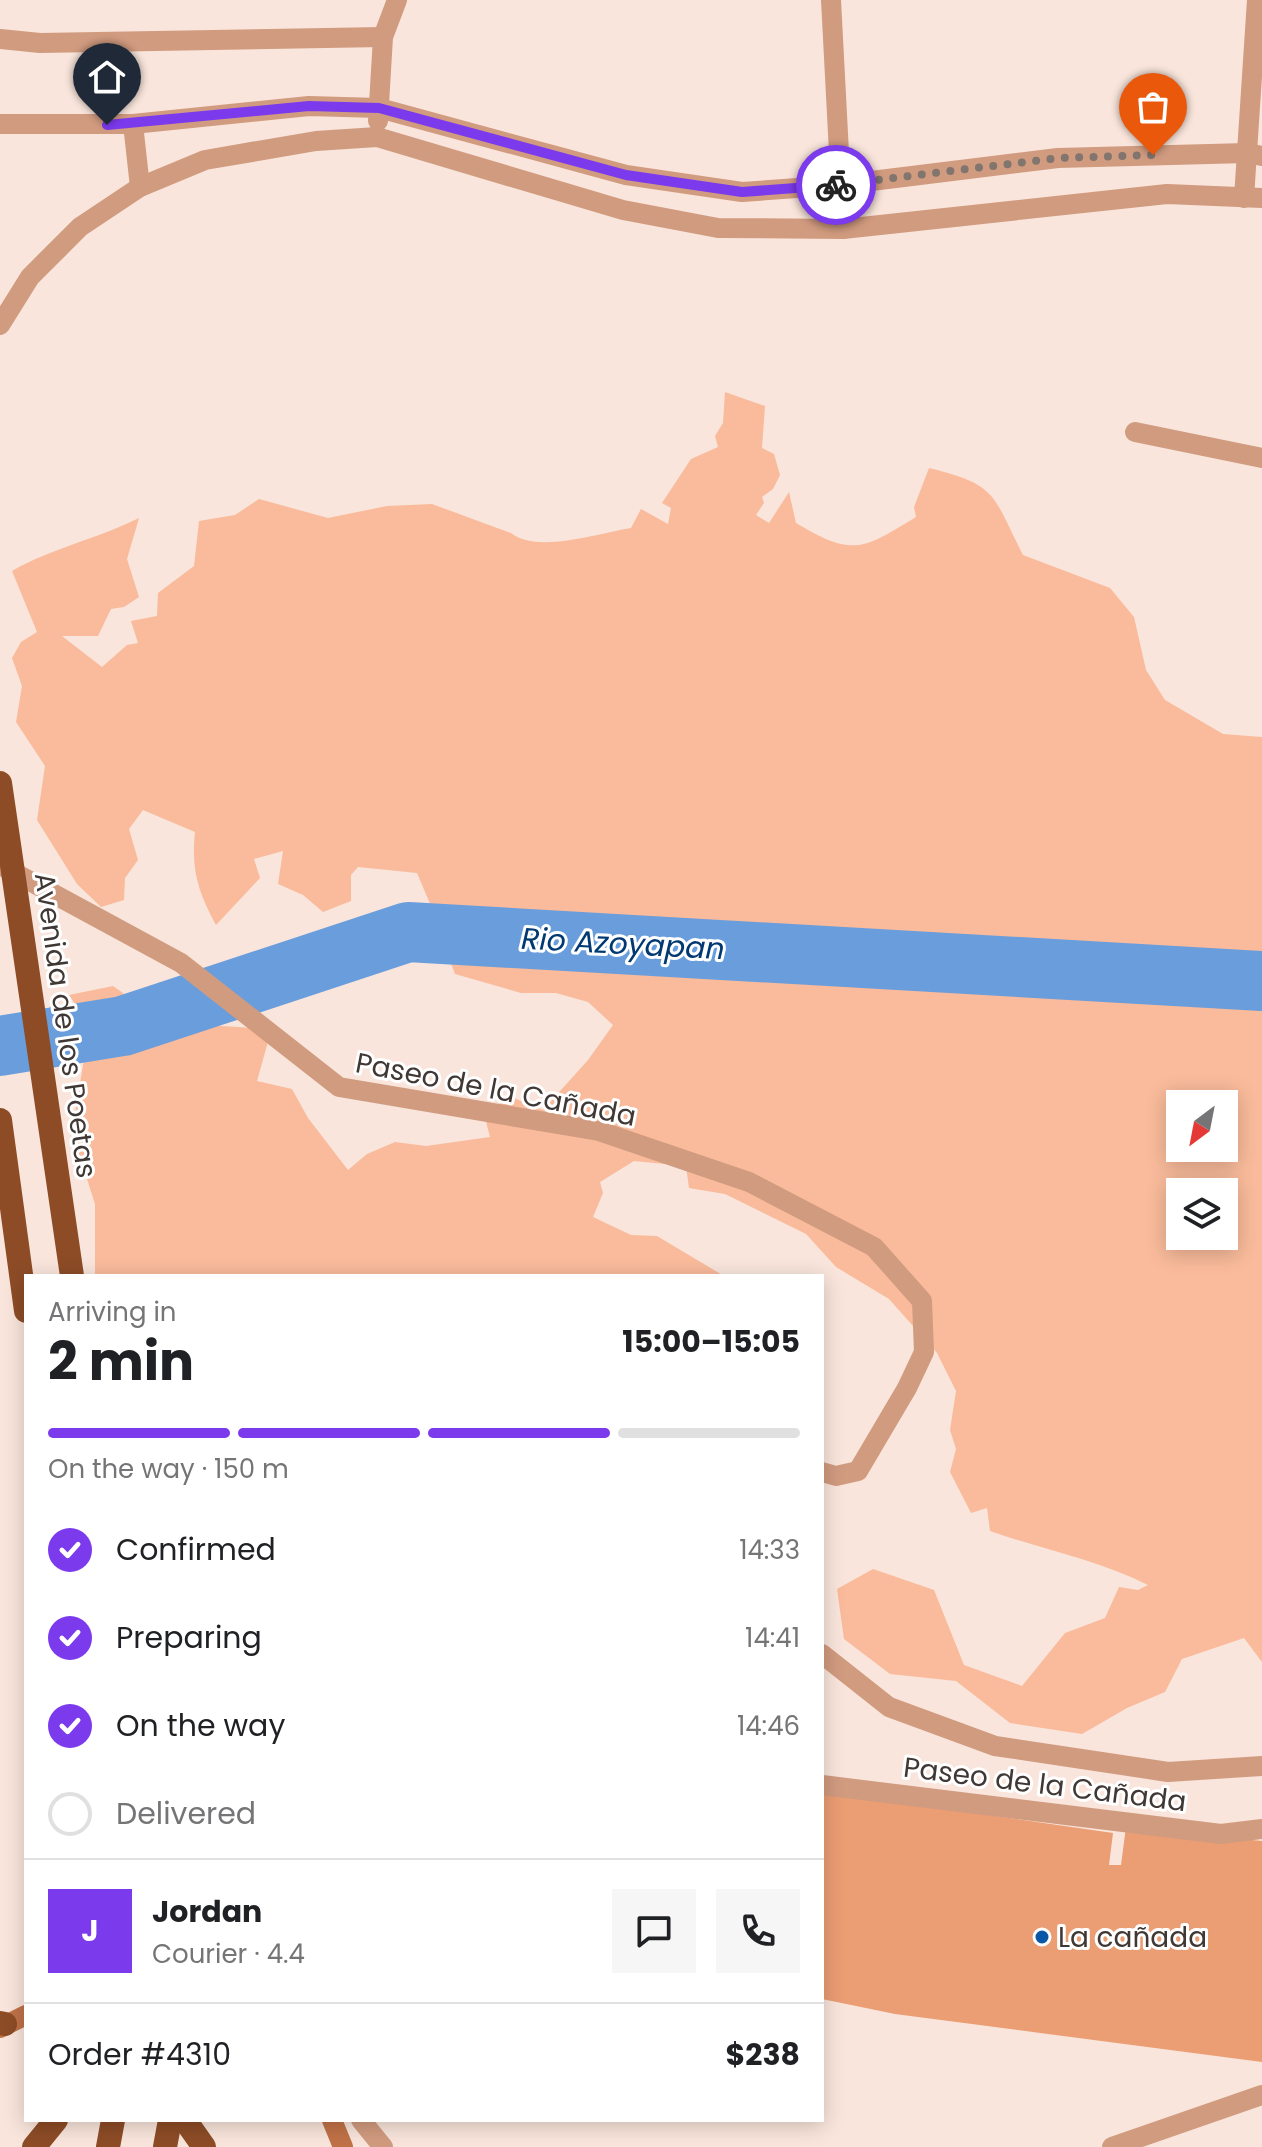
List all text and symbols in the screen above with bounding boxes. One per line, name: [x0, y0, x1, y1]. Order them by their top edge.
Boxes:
pin: [73, 43, 141, 125]
icon: home: [85, 55, 129, 99]
pin: [1119, 73, 1187, 155]
icon: bag: [1131, 85, 1175, 129]
courier: [796, 145, 876, 225]
icon: bike: [814, 163, 858, 207]
street label: Avenida de los Poetas: [25, 870, 106, 1180]
water label: Rio Azoyapan: [520, 917, 726, 970]
street label: Paseo de la Cañada: [352, 1043, 639, 1136]
north arrow: [1166, 1090, 1238, 1162]
map controls: [1166, 1090, 1238, 1250]
button: layers: [1166, 1178, 1238, 1250]
text: Arriving in: [48, 1294, 177, 1330]
text: 15:00–15:05: [622, 1320, 800, 1363]
text: 2 min: [48, 1325, 194, 1398]
text: On the way · 150 m: [48, 1451, 289, 1487]
icon: check: [48, 1528, 92, 1572]
text: Confirmed: [116, 1528, 276, 1571]
text: 14:33: [739, 1532, 800, 1568]
icon: check: [48, 1616, 92, 1660]
text: Preparing: [116, 1616, 262, 1659]
text: 14:41: [745, 1620, 800, 1656]
icon: check: [48, 1704, 92, 1748]
text: On the way: [116, 1704, 285, 1747]
text: 14:46: [737, 1708, 800, 1744]
street label: Paseo de la Cañada: [901, 1748, 1189, 1821]
text: Delivered: [116, 1792, 256, 1835]
button: chat: [612, 1889, 696, 1973]
button: phone: [716, 1889, 800, 1973]
text: Jordan: [152, 1890, 262, 1933]
text: J: [81, 1909, 99, 1952]
place label: La cañada: [1058, 1918, 1207, 1957]
marker: La cañada: [1033, 1928, 1051, 1946]
text: Courier · 4.4: [152, 1936, 305, 1972]
text: Order #4310: [48, 2033, 231, 2076]
text: $238: [726, 2033, 800, 2076]

